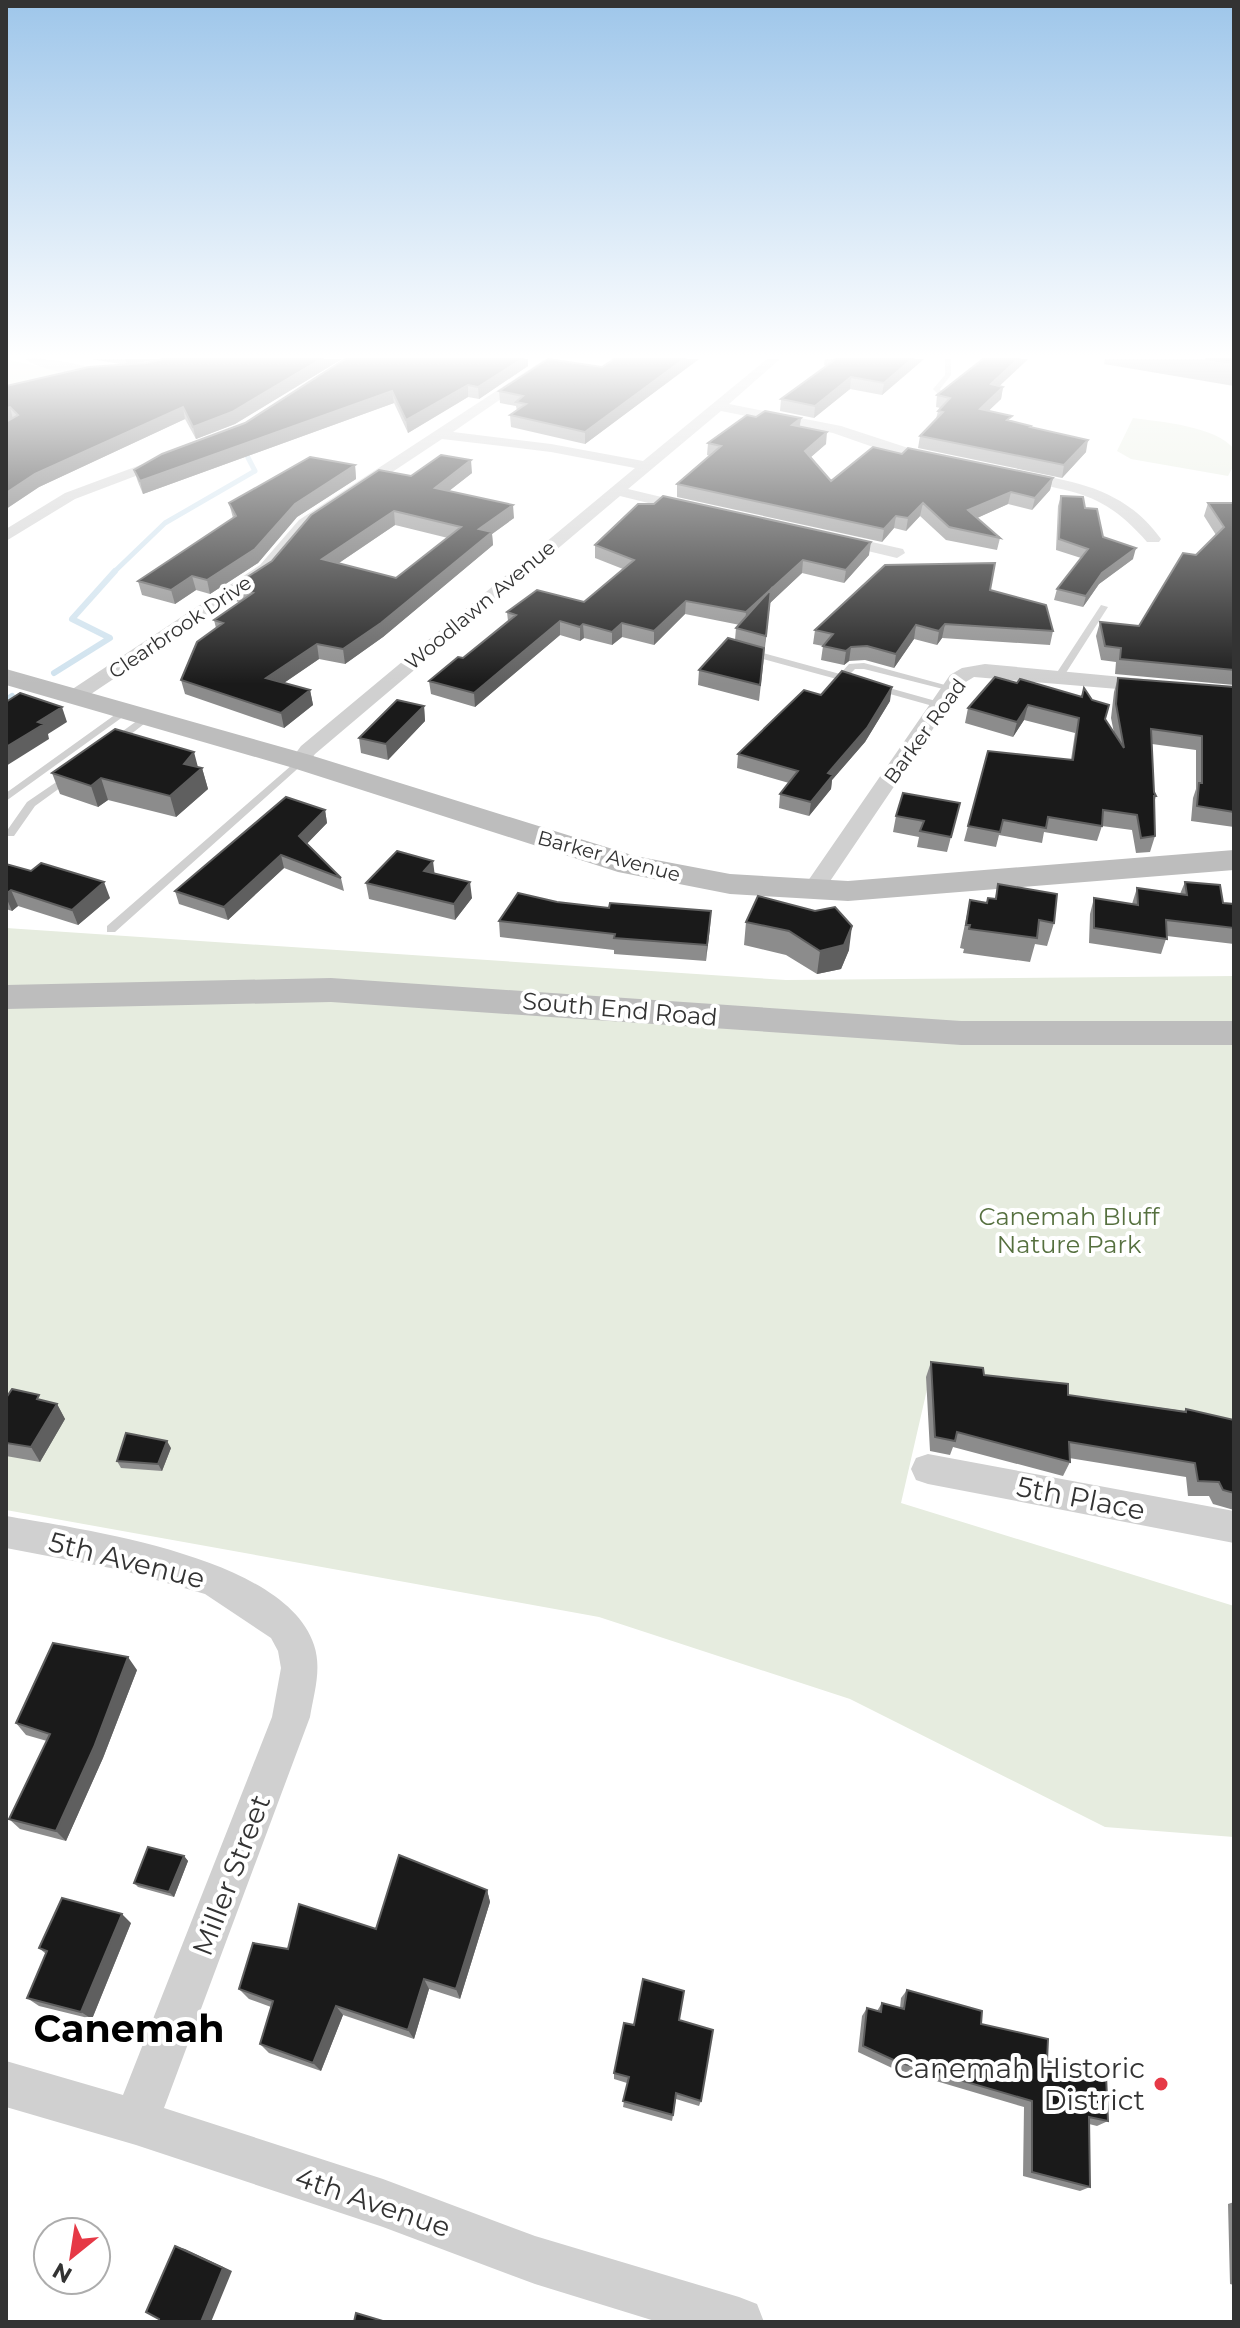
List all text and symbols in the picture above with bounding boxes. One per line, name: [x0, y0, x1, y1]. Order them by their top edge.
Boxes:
street label: Woodlawn Avenue: [400, 535, 560, 675]
street label: Clearbrook Drive: [104, 570, 256, 684]
street label: Barker Road: [879, 674, 971, 788]
street label: Barker Avenue: [535, 825, 683, 887]
street label: South End Road: [521, 986, 719, 1032]
park label: Canemah Bluff Nature Park: [979, 1202, 1160, 1259]
street label: 5th Place: [1014, 1469, 1148, 1527]
street label: 5th Avenue: [46, 1524, 208, 1596]
street label: Miller Street: [185, 1790, 277, 1960]
district label: Canemah: [34, 2005, 224, 2052]
place label: Canemah Historic District: [894, 2051, 1145, 2117]
marker: Canemah Historic District: [1152, 2075, 1170, 2093]
street label: 4th Avenue: [291, 2160, 455, 2244]
north arrow: [32, 2216, 112, 2296]
text: N: [48, 2257, 77, 2289]

